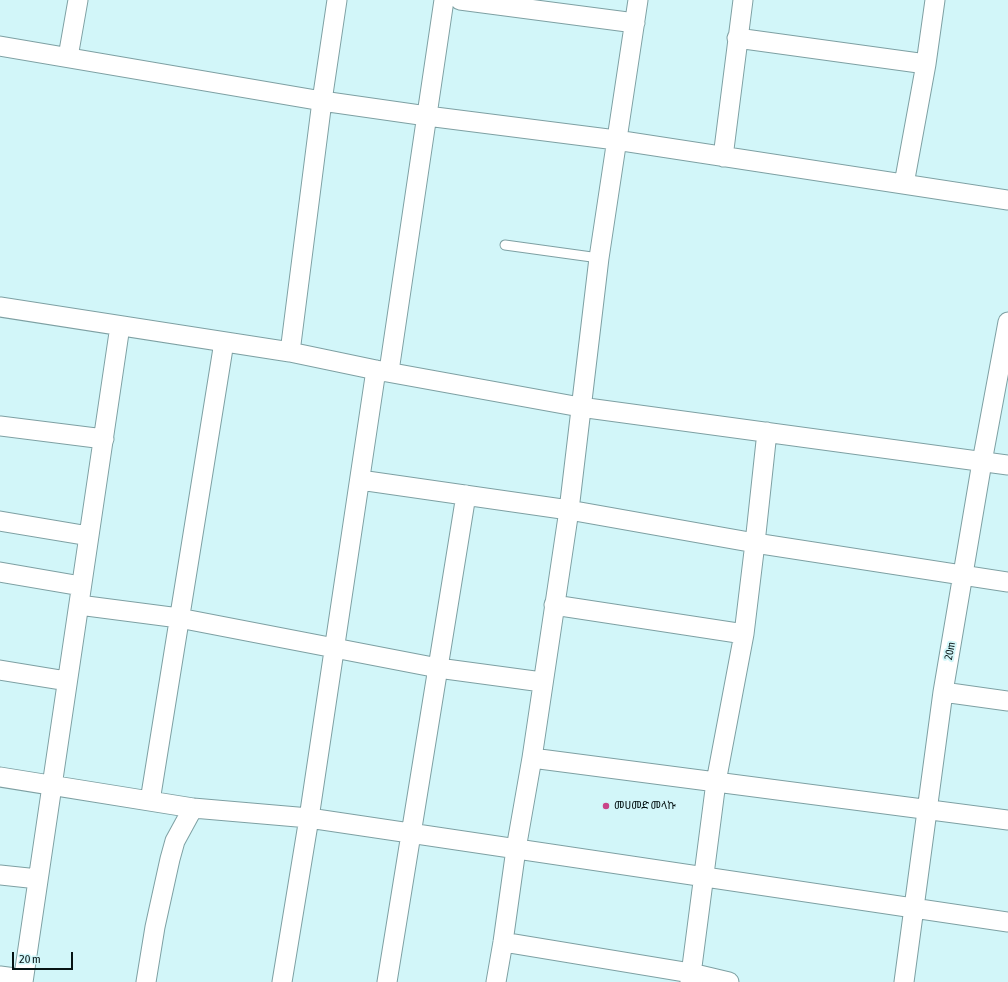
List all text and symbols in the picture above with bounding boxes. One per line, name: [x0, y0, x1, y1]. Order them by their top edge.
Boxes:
street label: 20m: [942, 641, 958, 661]
place label: መሀመድ መላኩ: [614, 799, 676, 813]
marker: መሀመድ መላኩ: [601, 801, 611, 811]
scale bar: [14, 944, 75, 970]
text: 20 m: [19, 952, 41, 966]

